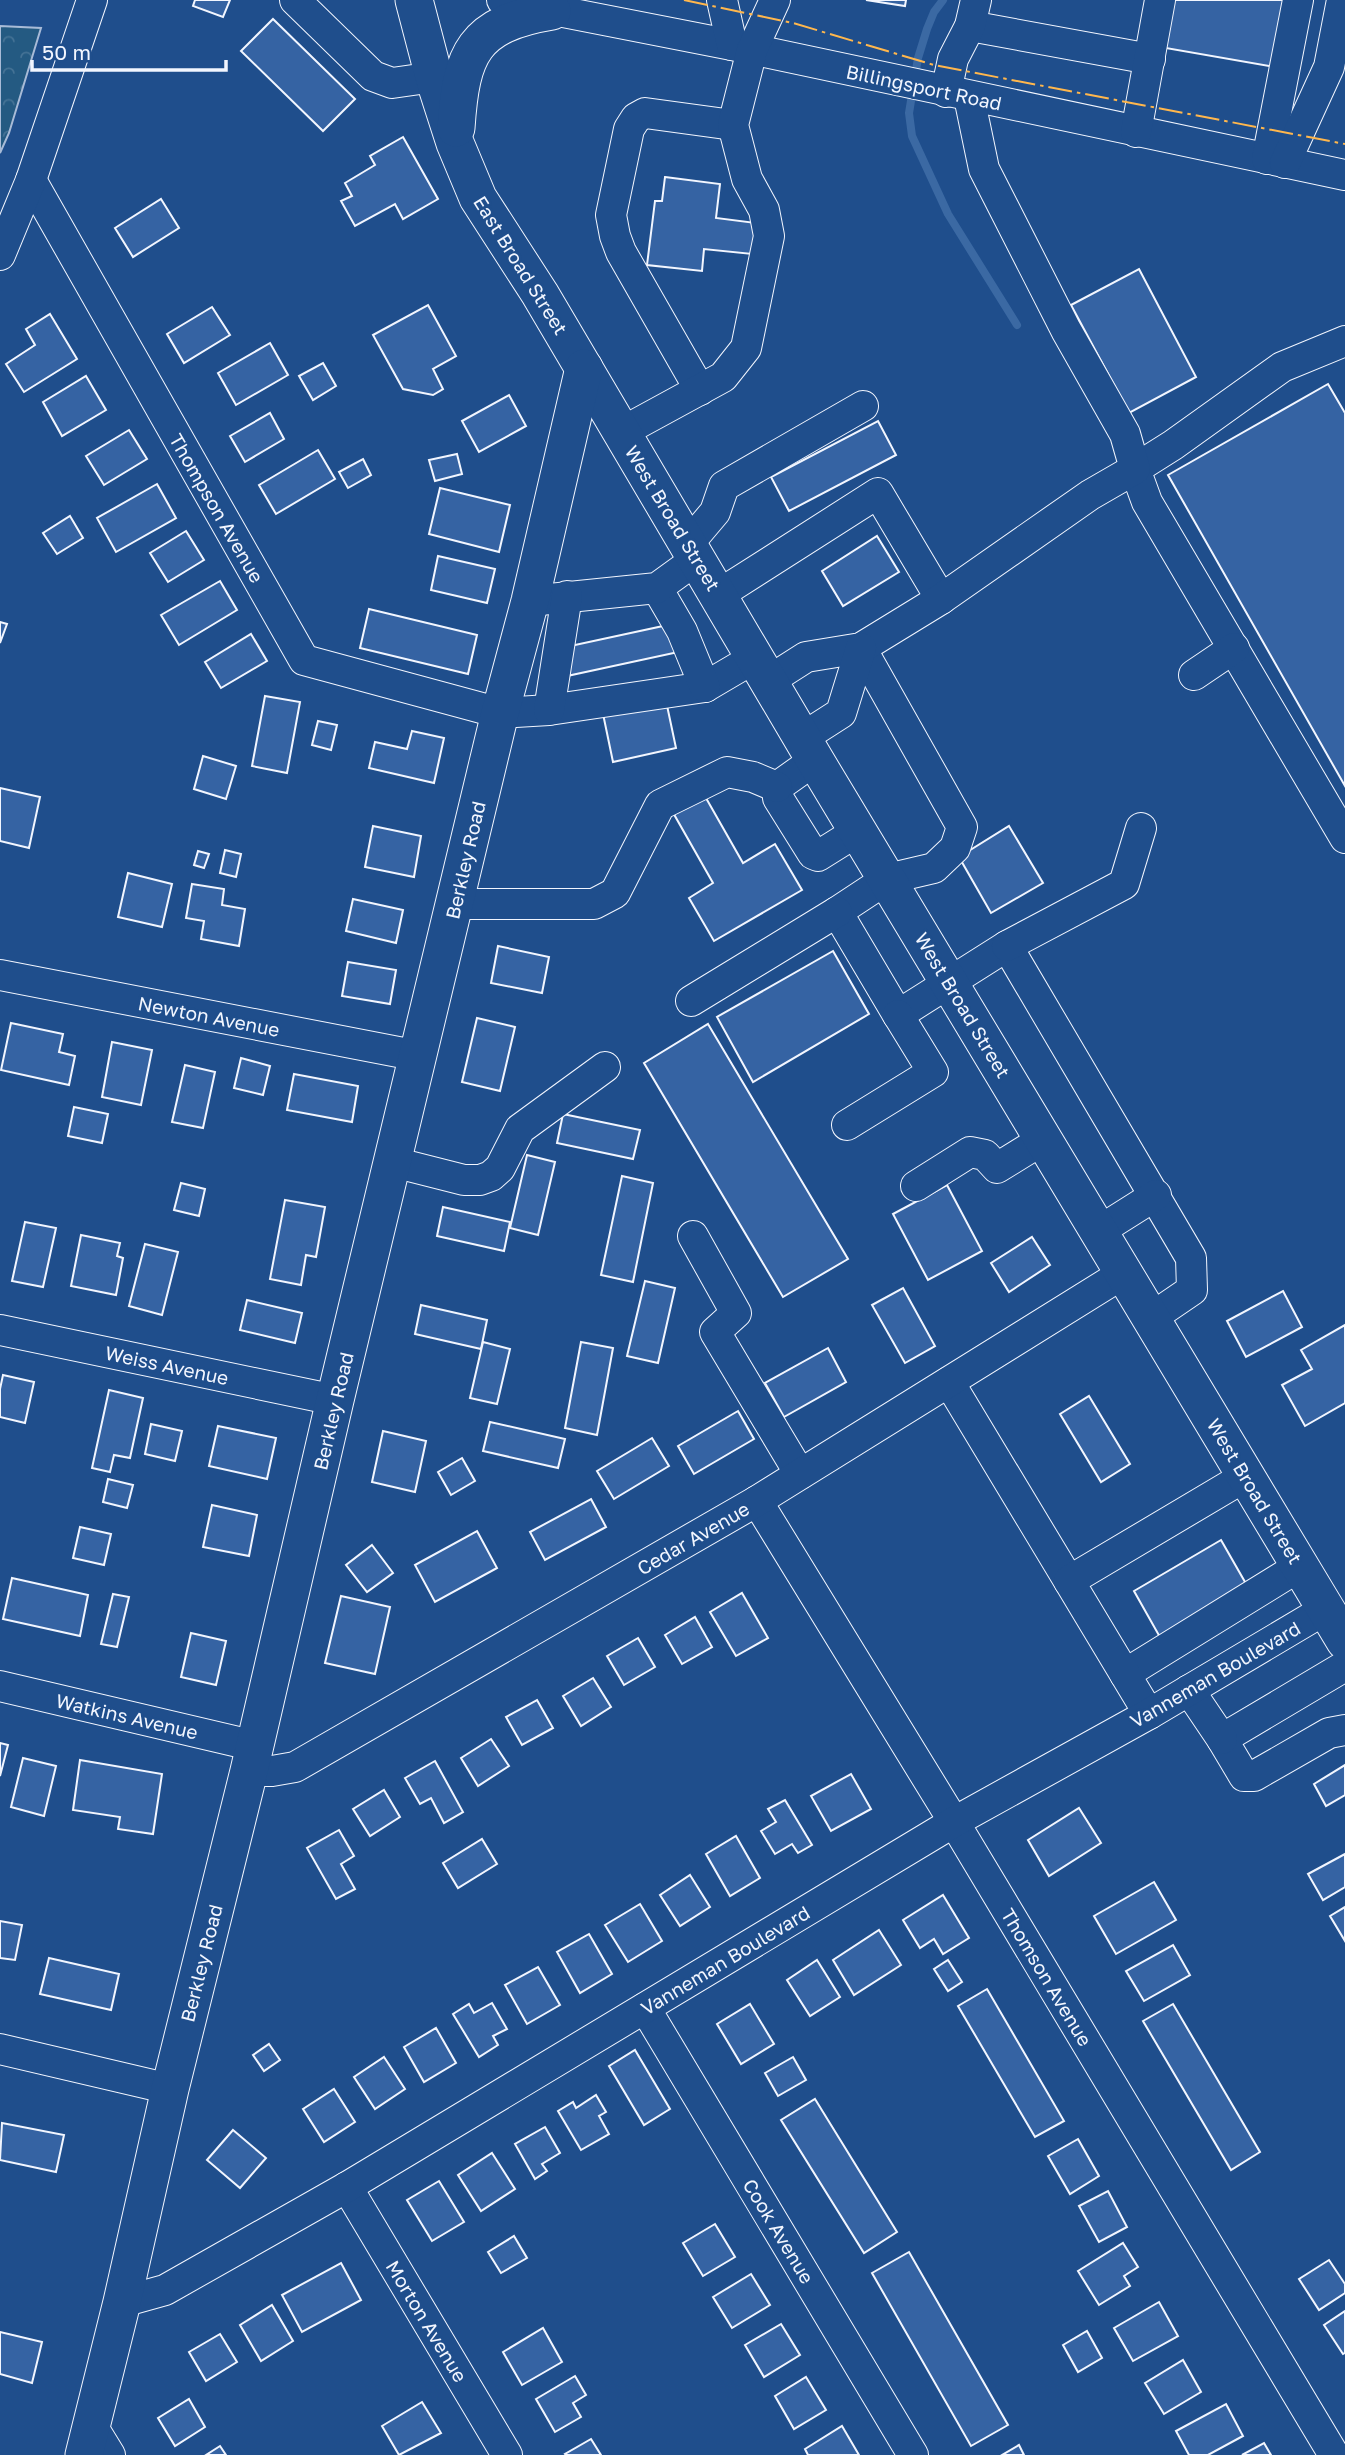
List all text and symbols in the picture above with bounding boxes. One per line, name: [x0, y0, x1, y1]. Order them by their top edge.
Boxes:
scale bar: [32, 28, 226, 72]
text: 50 m: [42, 39, 91, 65]
street label: Billingsport Road: [844, 59, 1004, 115]
street label: East Broad Street: [469, 191, 573, 339]
street label: Thompson Avenue: [165, 429, 269, 587]
street label: West Broad Street: [620, 441, 726, 595]
street label: Berkley Road: [440, 799, 490, 921]
street label: West Broad Street: [910, 928, 1016, 1082]
street label: Newton Avenue: [136, 991, 282, 1041]
street label: Weiss Avenue: [103, 1341, 231, 1389]
street label: Berkley Road: [308, 1350, 358, 1472]
street label: West Broad Street: [1202, 1414, 1308, 1568]
street label: Cedar Avenue: [633, 1497, 753, 1579]
street label: Vanneman Boulevard: [1126, 1616, 1304, 1732]
street label: Watkins Avenue: [54, 1688, 200, 1744]
street label: Vanneman Boulevard: [637, 1901, 813, 2019]
street label: Berkley Road: [175, 1902, 227, 2024]
street label: Thomson Avenue: [997, 1904, 1097, 2050]
street label: Cook Avenue: [739, 2174, 819, 2288]
street label: Morton Avenue: [382, 2256, 472, 2386]

